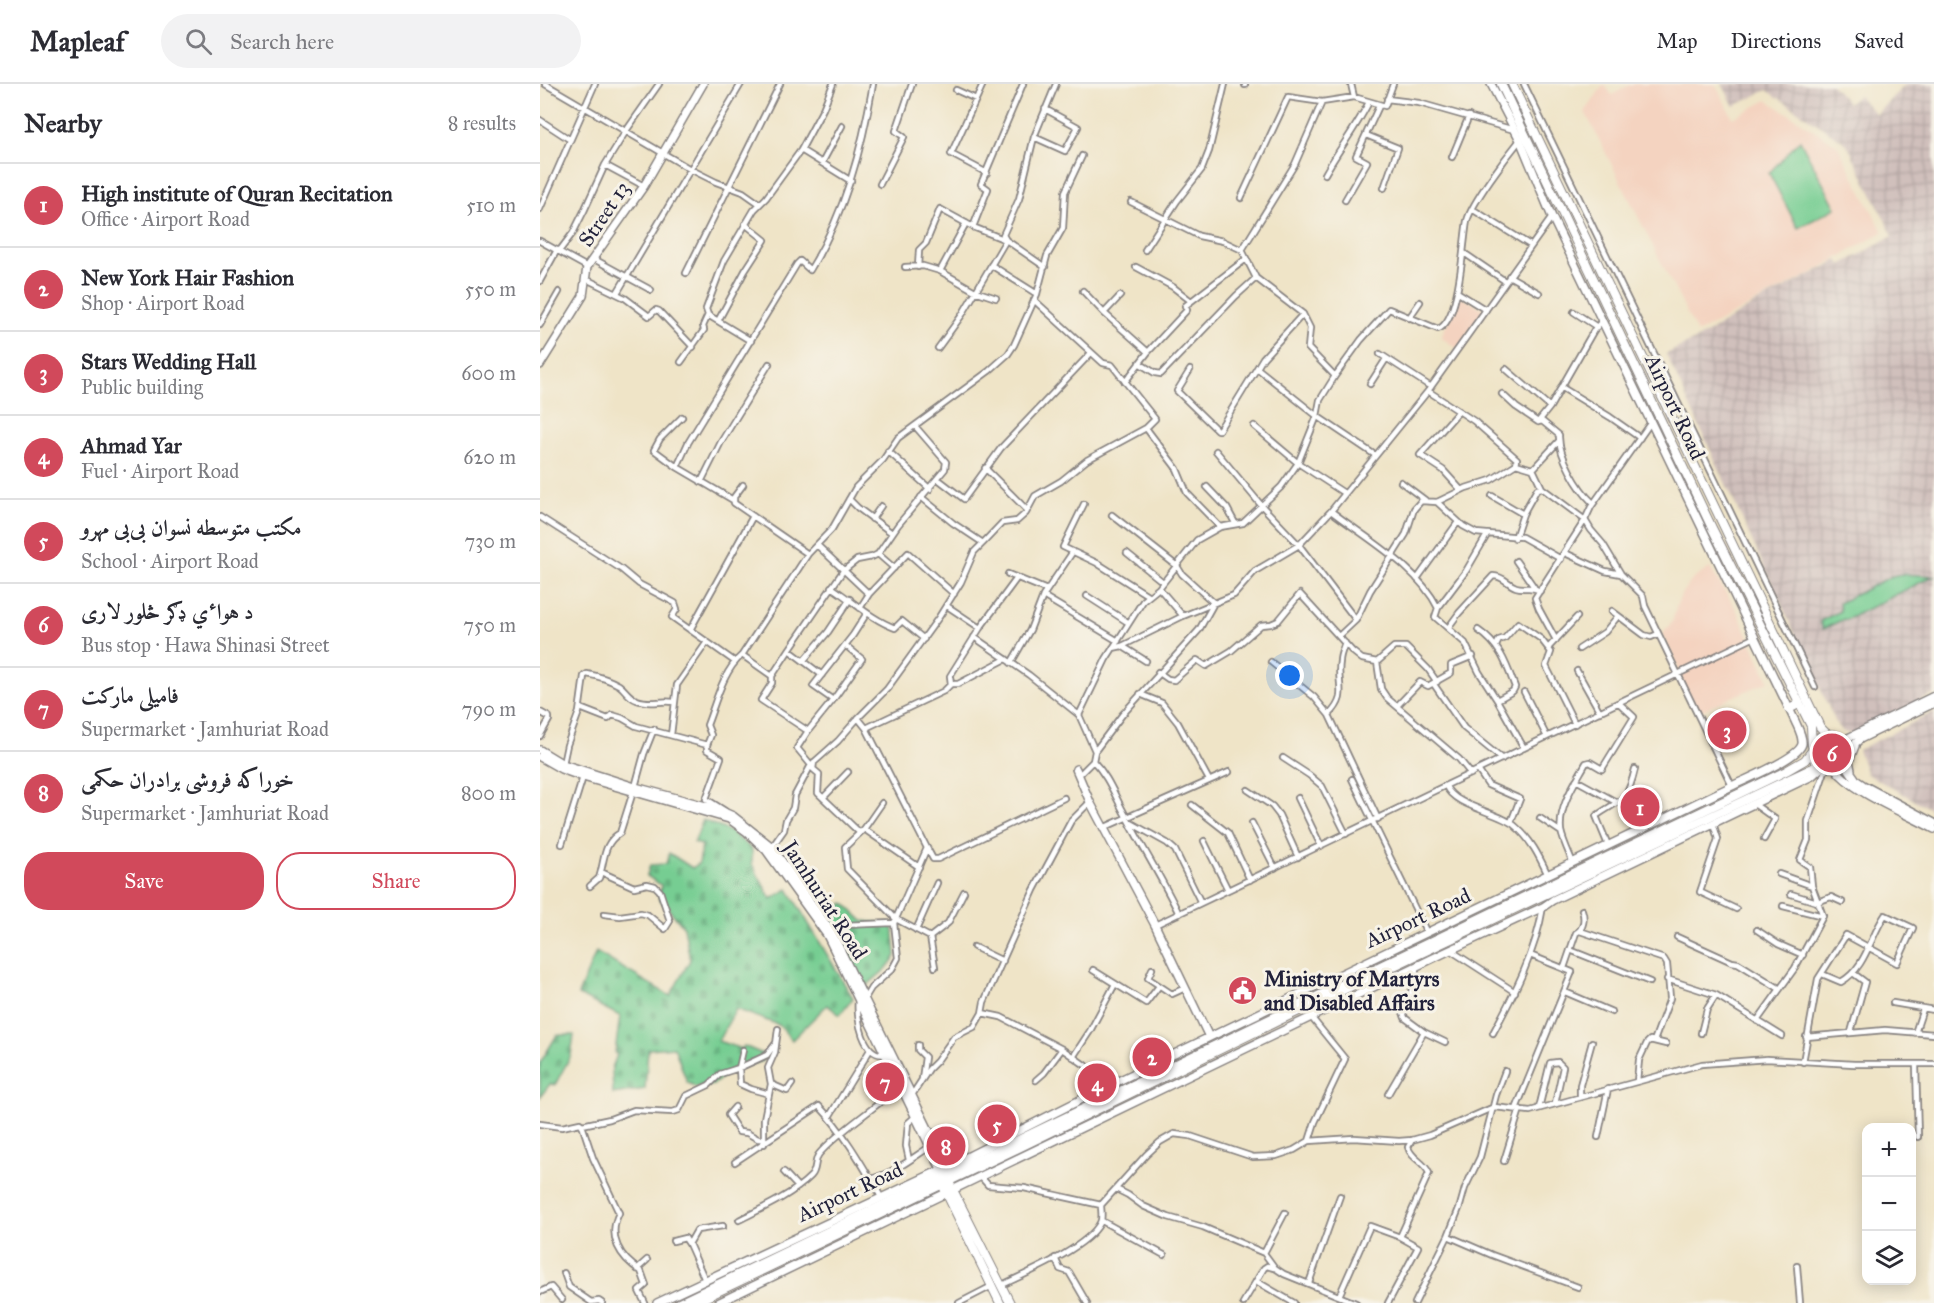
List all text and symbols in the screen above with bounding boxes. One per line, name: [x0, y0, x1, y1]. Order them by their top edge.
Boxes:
search box: [161, 14, 581, 68]
text: Mapleaf: [30, 24, 125, 59]
icon: search: [182, 25, 215, 58]
text: Search here: [230, 28, 334, 55]
text: Map: [1657, 28, 1698, 54]
text: Directions: [1731, 28, 1821, 54]
text: Saved: [1854, 28, 1904, 54]
text: Nearby: [24, 107, 102, 139]
text: 8 results: [448, 111, 516, 135]
street label: Street 13: [573, 176, 635, 252]
text: High institute of Quran Recitation: [81, 180, 393, 207]
text: 1: [40, 193, 47, 217]
text: 510 m: [466, 193, 516, 217]
text: Office · Airport Road: [81, 207, 250, 231]
text: New York Hair Fashion: [81, 264, 294, 291]
text: 2: [39, 277, 48, 301]
text: 550 m: [465, 277, 516, 301]
text: Shop · Airport Road: [81, 291, 245, 315]
text: Stars Wedding Hall: [81, 348, 256, 375]
street label: Airport Road: [1639, 349, 1711, 464]
text: 3: [40, 361, 48, 385]
text: 600 m: [461, 361, 516, 385]
text: Public building: [81, 375, 203, 399]
text: Ahmad Yar: [81, 432, 182, 459]
text: 4: [38, 445, 49, 469]
text: 620 m: [463, 445, 516, 469]
text: Fuel · Airport Road: [81, 459, 239, 483]
text: مکتب متوسطه نسوان بی‌بی مهرو: [81, 514, 302, 541]
text: 5: [39, 529, 48, 553]
text: 730 m: [465, 529, 516, 553]
text: School · Airport Road: [81, 549, 259, 573]
text: د هواٸ ډګر څلور لارى: [81, 598, 254, 625]
text: 6: [38, 613, 49, 637]
text: 750 m: [463, 613, 516, 637]
text: Bus stop · Hawa Shinasi Street: [81, 633, 330, 657]
your location: [1275, 661, 1304, 690]
text: فامیلی مارکت: [81, 682, 179, 709]
text: 7: [38, 697, 49, 721]
text: 790 m: [462, 697, 516, 721]
pin: 3: [1708, 708, 1746, 752]
text: Supermarket · Jamhuriat Road: [81, 717, 329, 741]
pin: 6: [1812, 730, 1852, 776]
text: خوراکه فروشی برادران حکمی: [81, 766, 294, 793]
text: 8: [38, 781, 49, 805]
text: 800 m: [461, 781, 516, 805]
pin: 1: [1620, 784, 1660, 830]
text: Supermarket · Jamhuriat Road: [81, 801, 329, 825]
street label: Jamhuriat Road: [776, 834, 873, 965]
button: Save: [24, 852, 264, 910]
button: Share: [276, 852, 516, 910]
street label: Airport Road: [1360, 882, 1475, 954]
place label: Ministry of Martyrs and Disabled Affairs: [1264, 966, 1440, 1016]
public building icon: Ministry of Martyrs and Disabled Affairs: [1227, 975, 1259, 1007]
pin: 2: [1132, 1034, 1172, 1080]
pin: 7: [866, 1060, 904, 1104]
pin: 4: [1078, 1060, 1116, 1106]
pin: 5: [978, 1102, 1016, 1146]
map controls: [1862, 1123, 1916, 1285]
button: +: [1862, 1123, 1916, 1177]
pin: 8: [926, 1124, 966, 1168]
street label: Airport Road: [792, 1156, 907, 1228]
button: −: [1862, 1177, 1916, 1231]
button: layers: [1862, 1231, 1916, 1285]

